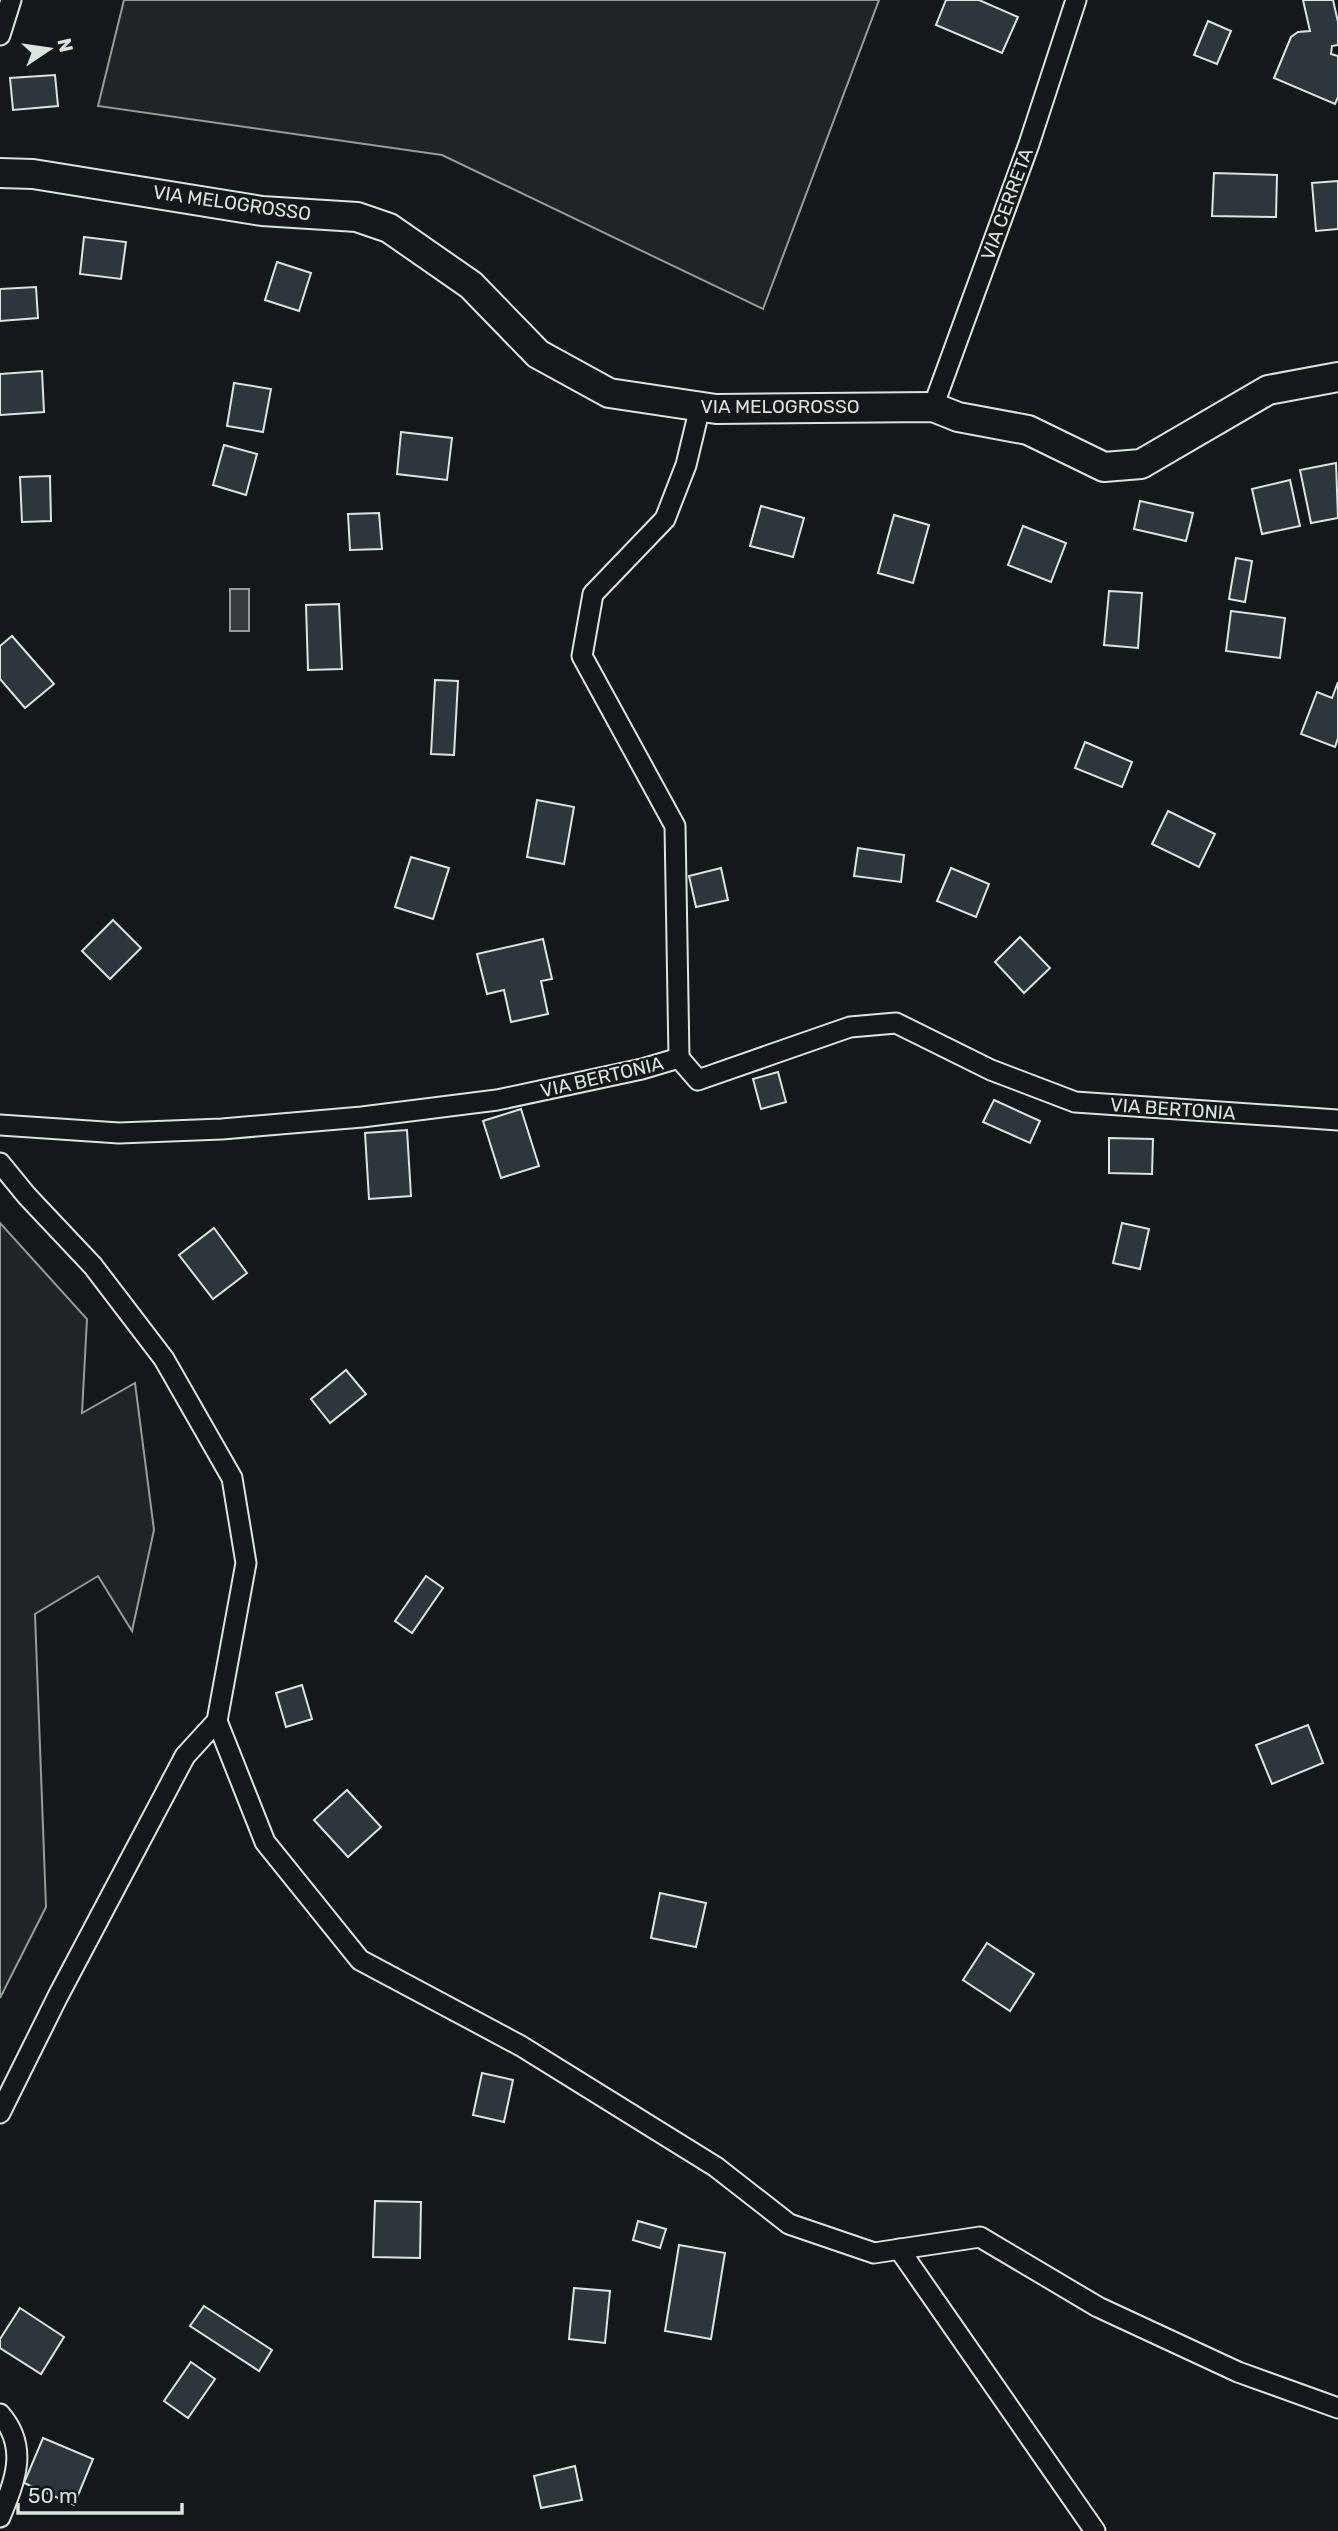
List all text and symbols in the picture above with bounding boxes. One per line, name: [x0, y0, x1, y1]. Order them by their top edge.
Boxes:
north arrow: [14, 14, 84, 84]
text: N: [52, 36, 78, 55]
street label: VIA CERRETA: [976, 145, 1038, 263]
street label: VIA MELOGROSSO: [152, 181, 312, 225]
street label: VIA MELOGROSSO: [700, 395, 860, 418]
street label: VIA BERTONIA: [538, 1052, 666, 1102]
street label: VIA BERTONIA: [1109, 1093, 1237, 1125]
scale bar: [18, 2472, 182, 2516]
text: 50 m: [28, 2483, 78, 2508]

